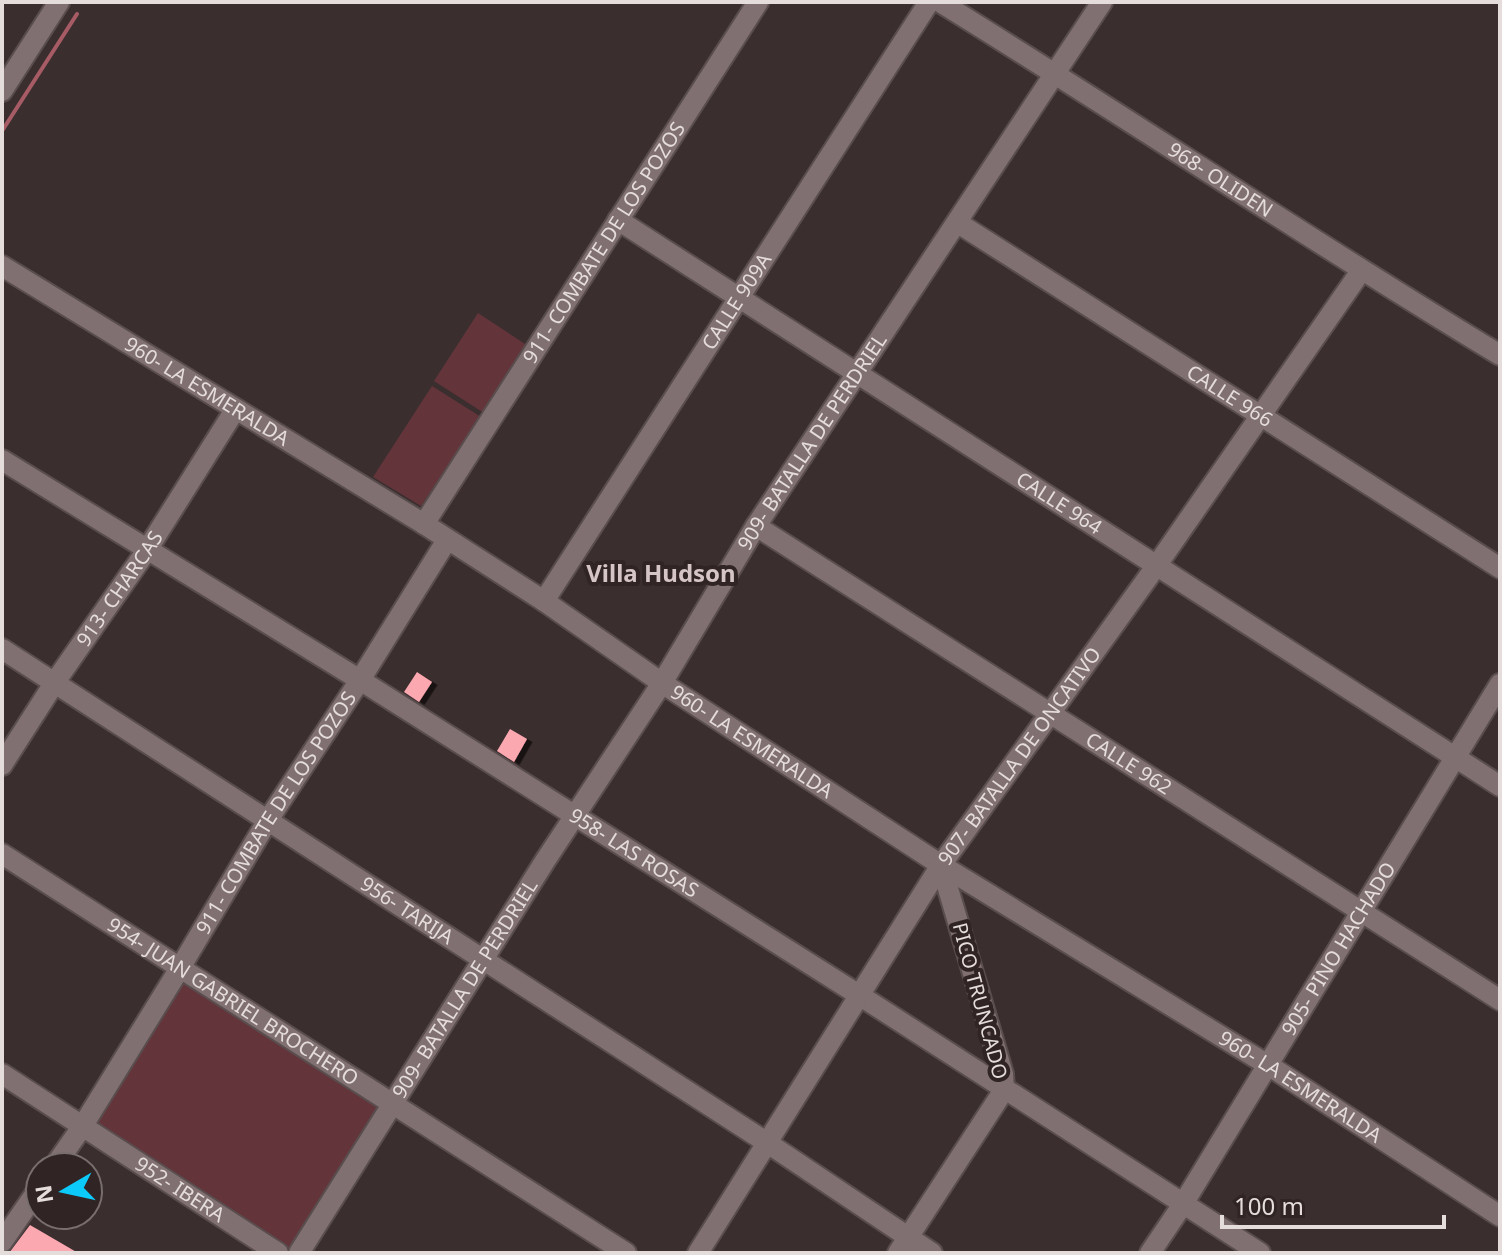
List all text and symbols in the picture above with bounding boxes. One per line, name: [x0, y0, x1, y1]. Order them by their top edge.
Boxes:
street label: 911- COMBATE DE LOS POZOS: [516, 116, 691, 368]
street label: 968- OLIDEN: [1163, 136, 1278, 223]
street label: CALLE 909A: [695, 248, 777, 355]
street label: 909- BATALLA DE PERDRIEL: [731, 328, 893, 555]
street label: 960- LA ESMERALDA: [120, 330, 295, 452]
street label: CALLE 966: [1182, 358, 1278, 433]
street label: CALLE 964: [1011, 465, 1108, 540]
street label: 913- CHARCAS: [70, 525, 169, 652]
district label: Villa Hudson: [586, 556, 736, 589]
street label: 907- BATALLA DE ONCATIVO: [931, 641, 1107, 870]
street label: 960- LA ESMERALDA: [666, 678, 839, 804]
street label: 911- COMBATE DE LOS POZOS: [189, 686, 362, 939]
street label: CALLE 962: [1081, 726, 1177, 801]
street label: 958- LAS ROSAS: [564, 801, 704, 903]
street label: 905- PINO HACHADO: [1275, 857, 1401, 1040]
street label: 956- TARIJA: [355, 870, 459, 950]
street label: 909- BATALLA DE PERDRIEL: [385, 874, 543, 1103]
street label: 954- JUAN GABRIEL BROCHERO: [102, 911, 364, 1092]
street label: PICO TRUNCADO: [947, 920, 1014, 1082]
street label: 960- LA ESMERALDA: [1214, 1024, 1387, 1149]
street label: 952- IBERA: [130, 1150, 231, 1228]
north arrow: [24, 1151, 104, 1231]
scale bar: [1222, 1179, 1444, 1229]
text: N: [27, 1183, 59, 1205]
text: 100 m: [1234, 1189, 1304, 1222]

